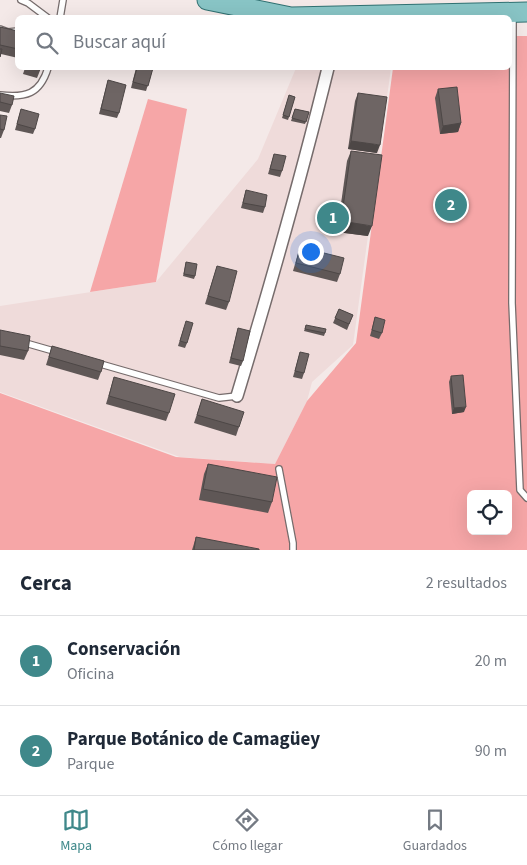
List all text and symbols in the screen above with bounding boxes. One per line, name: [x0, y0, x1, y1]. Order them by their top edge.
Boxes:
search box: [15, 15, 512, 70]
icon: search: [33, 29, 61, 57]
text: Buscar aquí: [73, 29, 166, 56]
pin: 2: [435, 186, 467, 224]
pin: 1: [317, 199, 349, 237]
your location: [298, 239, 324, 265]
map controls: [467, 490, 512, 535]
button: locate: [467, 490, 512, 535]
text: Cerca: [20, 568, 72, 598]
text: 2 resultados: [426, 572, 507, 594]
text: Conservación: [67, 636, 181, 663]
text: 1: [32, 650, 40, 672]
text: 20 m: [475, 650, 507, 672]
text: Oficina: [67, 663, 114, 685]
text: Parque Botánico de Camagüey: [67, 726, 320, 753]
text: 2: [32, 740, 40, 762]
text: 90 m: [475, 740, 507, 762]
text: Parque: [67, 753, 114, 775]
tab: Mapa: [60, 806, 92, 856]
tab: Cómo llegar: [212, 806, 283, 856]
tab: Guardados: [403, 806, 467, 856]

